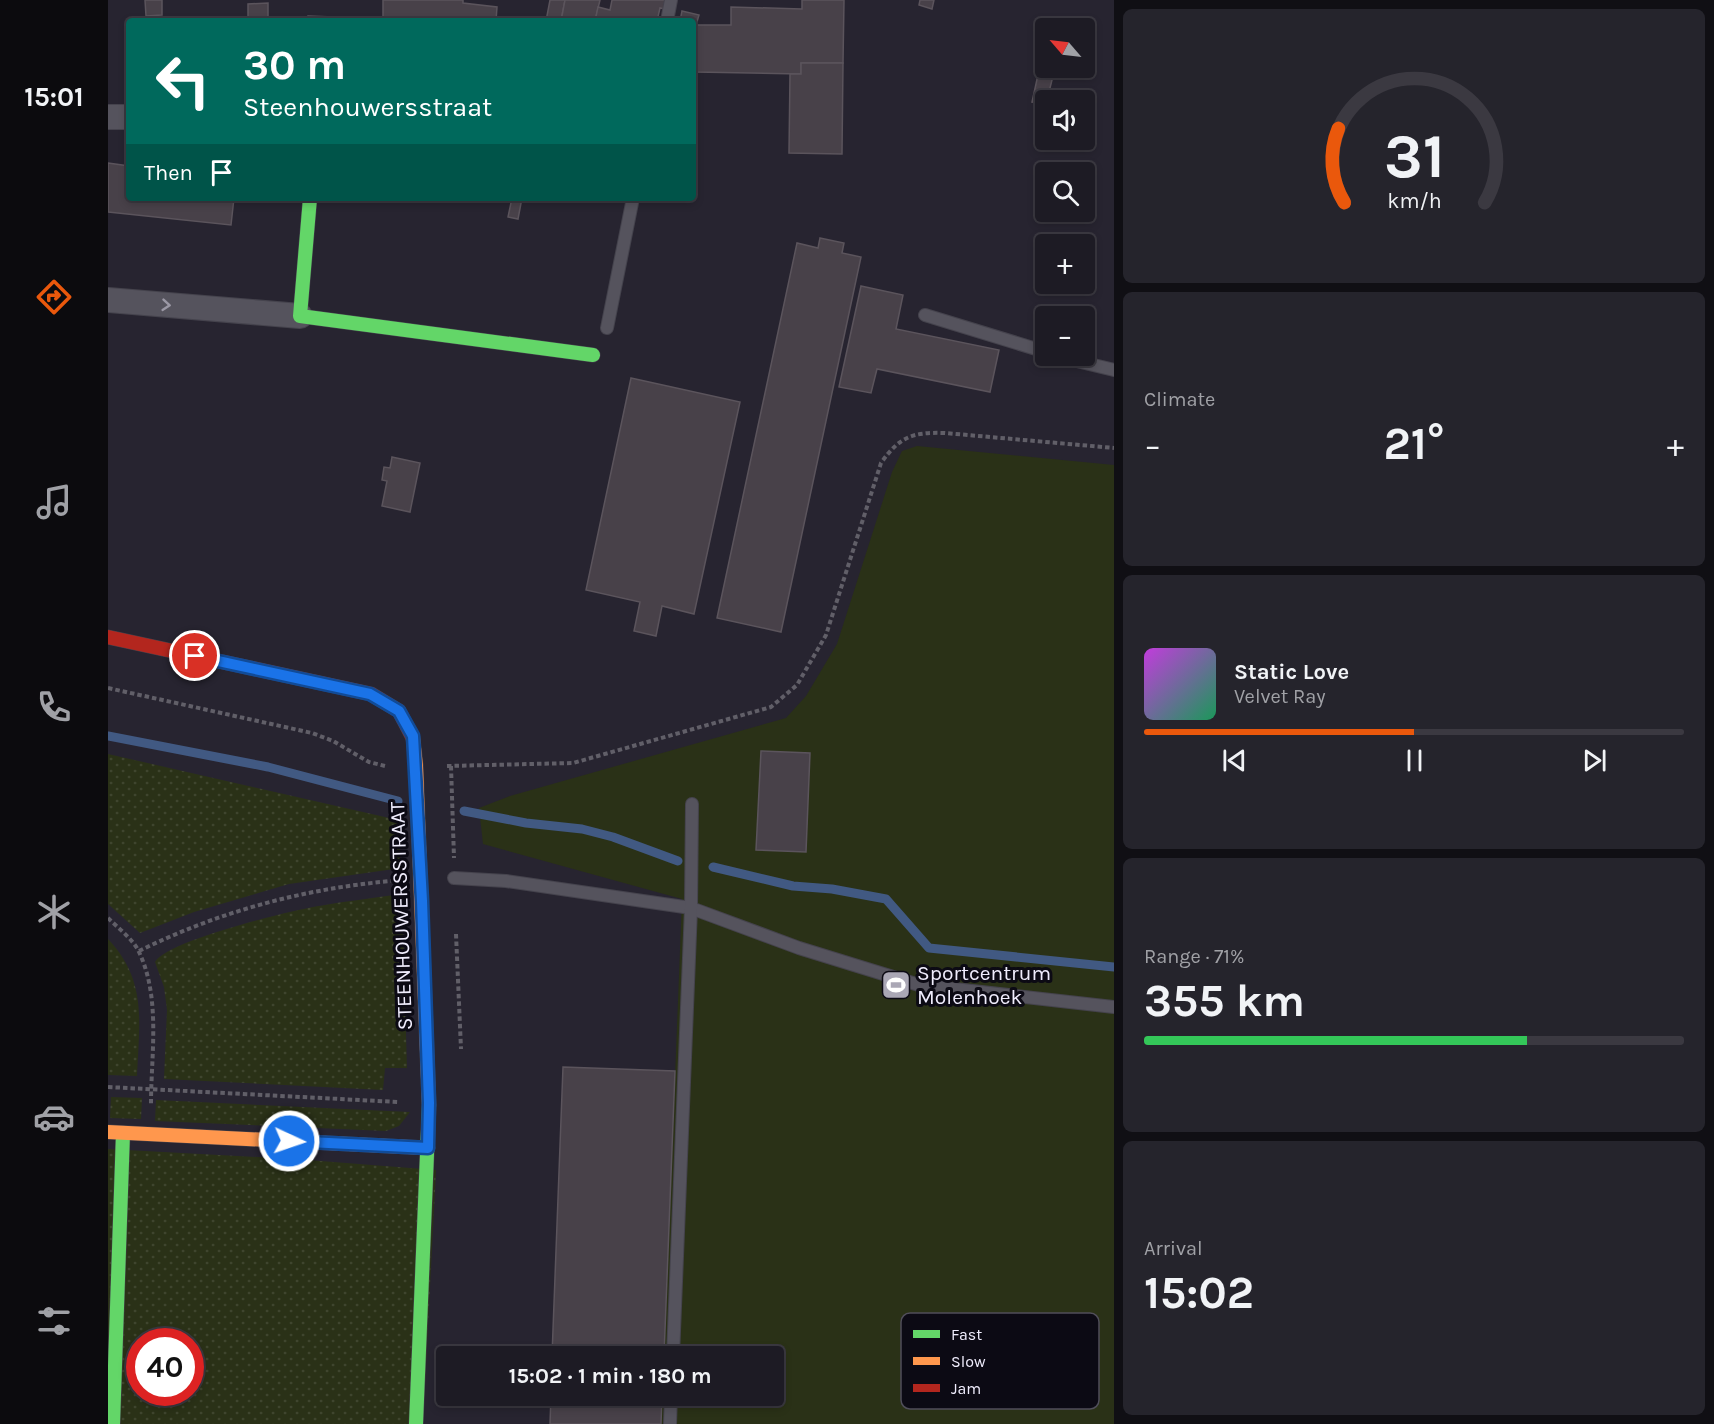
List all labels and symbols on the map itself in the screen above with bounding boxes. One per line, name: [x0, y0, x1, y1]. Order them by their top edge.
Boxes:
north arrow: [1035, 18, 1095, 78]
one-way arrow: [162, 298, 171, 311]
pin: [169, 630, 220, 681]
street label: STEENHOUWERSSTRAAT: [385, 801, 417, 1031]
place label: Sportcentrum Molenhoek: [917, 961, 1051, 1009]
sports icon: Sportcentrum Molenhoek: [880, 969, 912, 1001]
position arrow: [257, 1109, 321, 1173]
legend: [901, 1313, 1099, 1409]
text: Fast: [951, 1325, 982, 1344]
speed limit sign: 40: [126, 1328, 204, 1406]
text: Slow: [951, 1352, 986, 1371]
text: Jam: [951, 1379, 981, 1398]

